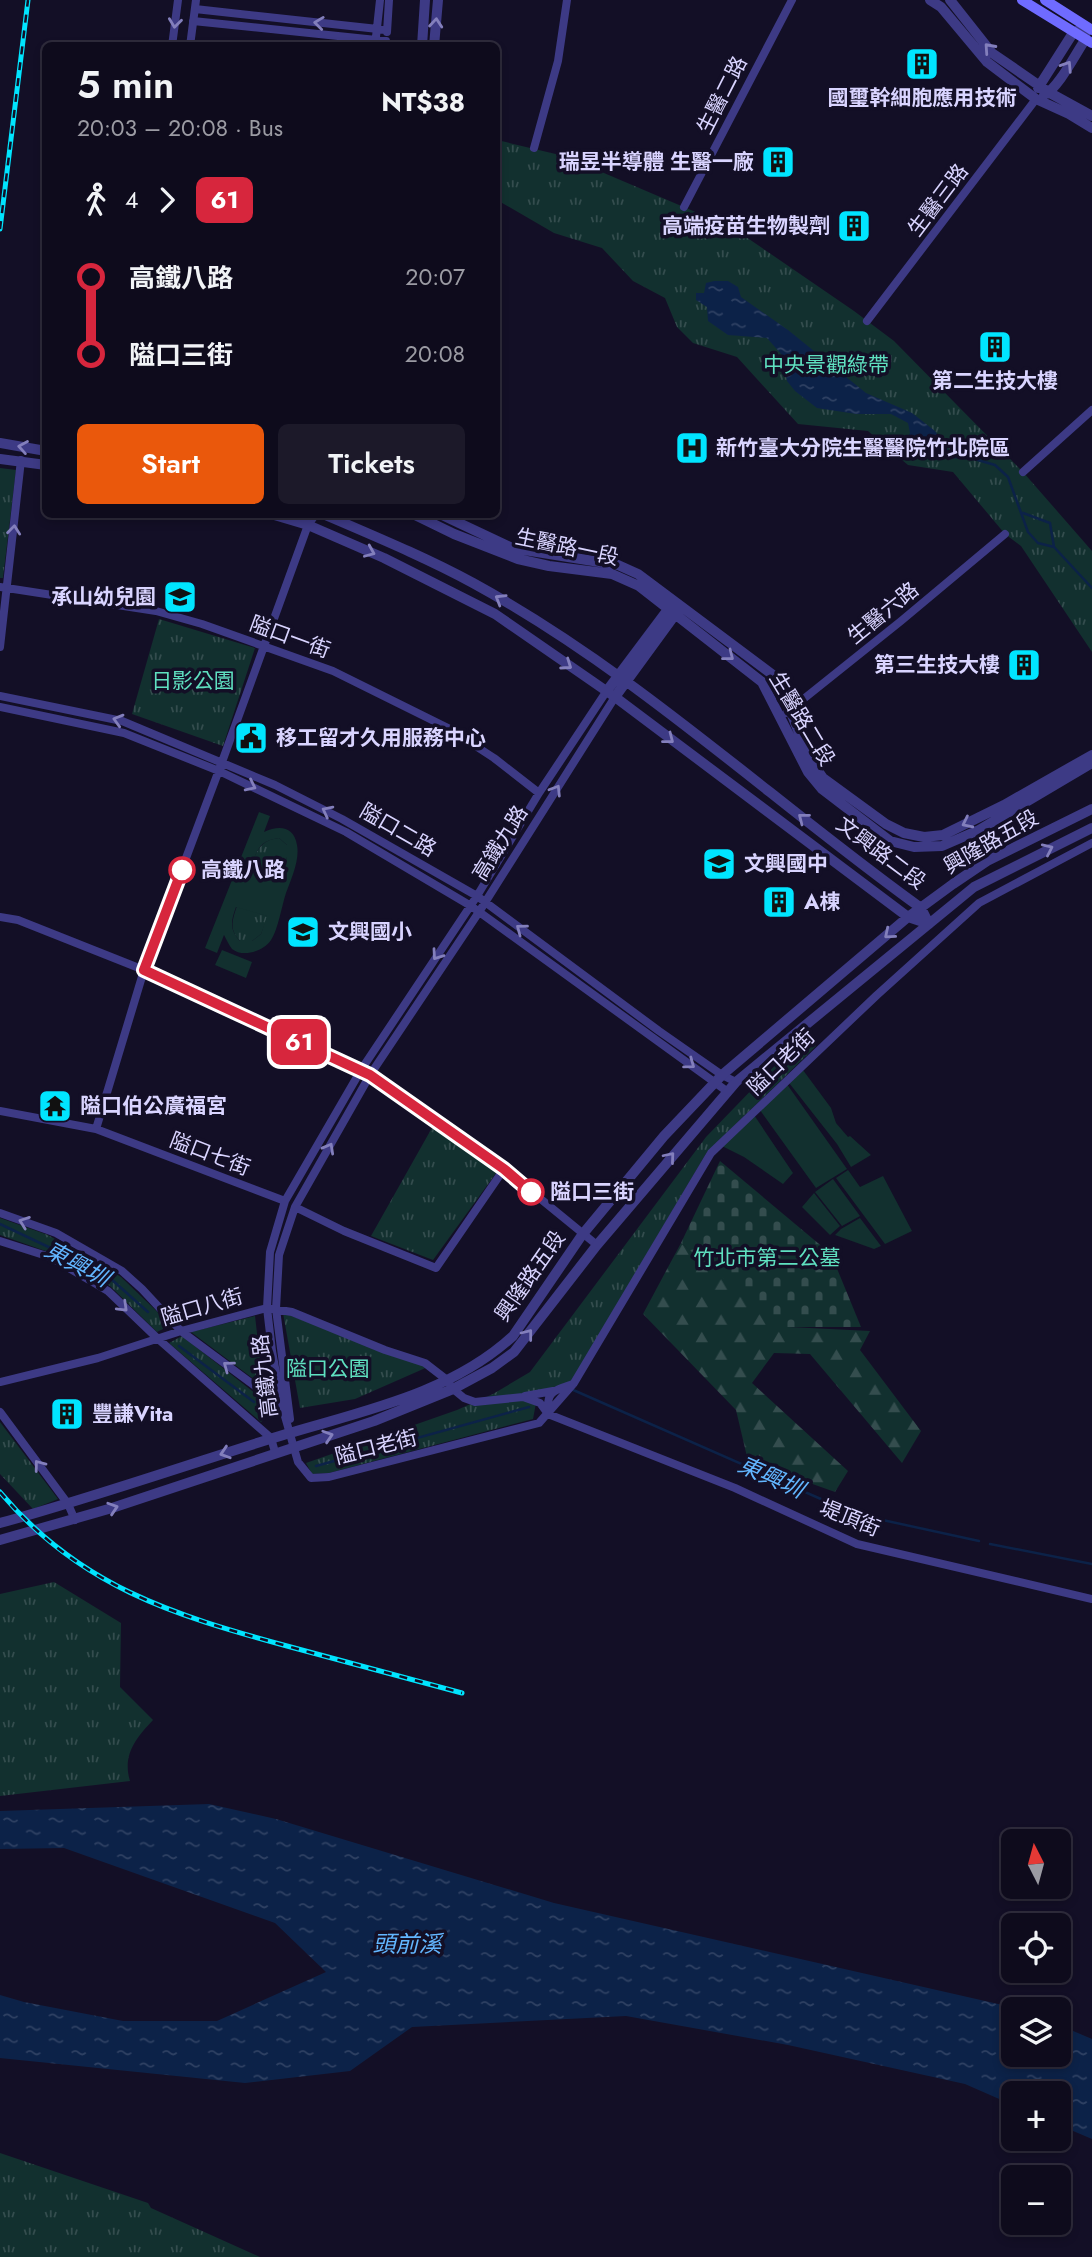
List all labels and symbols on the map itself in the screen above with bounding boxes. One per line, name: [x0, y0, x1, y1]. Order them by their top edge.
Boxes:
one-way arrow: [313, 16, 324, 31]
one-way arrow: [167, 17, 182, 29]
one-way arrow: [428, 17, 443, 28]
one-way arrow: [985, 43, 997, 56]
building icon: 國璽幹細胞應用技術: [903, 45, 941, 83]
street label: 生醫二路: [690, 51, 754, 139]
one-way arrow: [1059, 61, 1072, 74]
place label: 國璽幹細胞應用技術: [828, 83, 1017, 113]
building icon: 瑞昱半導體 生醫一廠: [759, 143, 797, 181]
place label: 瑞昱半導體 生醫一廠: [559, 147, 754, 177]
street label: 生醫三路: [901, 157, 975, 243]
building icon: 高端疫苗生物製劑: [835, 207, 873, 245]
place label: 高端疫苗生物製劑: [662, 211, 830, 241]
building icon: 第二生技大樓: [976, 328, 1014, 366]
park label: 中央景觀綠帶: [763, 350, 889, 380]
place label: 第二生技大樓: [932, 366, 1058, 396]
hospital icon: 新竹臺大分院生醫醫院竹北院區: [673, 429, 711, 467]
place label: 新竹臺大分院生醫醫院竹北院區: [716, 433, 1010, 463]
one-way arrow: [17, 440, 29, 455]
street label: 生醫路一段: [513, 521, 621, 573]
one-way arrow: [6, 525, 21, 536]
one-way arrow: [363, 544, 375, 558]
street label: 生醫六路: [841, 575, 925, 651]
school or university icon: 承山幼兒園: [161, 578, 199, 616]
place label: 承山幼兒園: [51, 582, 156, 612]
one-way arrow: [495, 595, 508, 608]
street label: 隘口一街: [245, 609, 335, 665]
building icon: 第三生技大樓: [1005, 646, 1043, 684]
one-way arrow: [721, 648, 733, 661]
place label: 第三生技大樓: [874, 650, 1000, 680]
one-way arrow: [559, 657, 572, 669]
park label: 日影公園: [151, 666, 235, 696]
street label: 生醫路二段: [762, 666, 842, 772]
one-way arrow: [113, 714, 125, 729]
public building icon: 移工留才久用服務中心: [232, 719, 270, 757]
place label: 移工留才久用服務中心: [276, 723, 486, 753]
one-way arrow: [661, 730, 673, 743]
one-way arrow: [244, 778, 256, 792]
one-way arrow: [547, 785, 560, 798]
street label: 隘口二路: [354, 796, 442, 864]
street label: 高鐵九路: [465, 799, 535, 887]
street label: 興隆路五段: [938, 803, 1044, 881]
one-way arrow: [322, 806, 334, 820]
street label: 文興路二段: [830, 809, 932, 897]
one-way arrow: [799, 814, 811, 827]
one-way arrow: [962, 814, 974, 828]
one-way arrow: [1040, 843, 1053, 857]
school or university icon: 文興國中: [700, 845, 738, 883]
place label: 文興國中: [744, 849, 828, 879]
place label: 高鐵八路: [201, 855, 285, 885]
marker: 高鐵八路: [169, 857, 195, 883]
building icon: A棟: [760, 883, 798, 921]
place label: A棟: [803, 887, 840, 917]
school or university icon: 文興國小: [284, 913, 322, 951]
place label: 文興國小: [328, 917, 412, 947]
one-way arrow: [516, 925, 529, 938]
one-way arrow: [884, 926, 897, 938]
one-way arrow: [432, 948, 445, 961]
line badge: 61: [268, 1019, 330, 1065]
street label: 隘口老街: [740, 1022, 822, 1102]
one-way arrow: [682, 1056, 695, 1069]
temple icon: 隘口伯公廣福宮: [36, 1087, 74, 1125]
place label: 隘口伯公廣福宮: [80, 1091, 227, 1121]
street label: 隘口七街: [165, 1125, 255, 1183]
one-way arrow: [321, 1142, 334, 1155]
one-way arrow: [662, 1152, 674, 1165]
place label: 隘口三街: [550, 1177, 634, 1207]
marker: 隘口三街: [518, 1179, 544, 1205]
one-way arrow: [19, 1216, 31, 1230]
street label: 興隆路五段: [488, 1224, 572, 1328]
water label: 東興圳: [39, 1233, 118, 1297]
park label: 竹北市第二公墓: [694, 1243, 841, 1273]
street label: 隘口八街: [157, 1281, 247, 1333]
one-way arrow: [115, 1298, 128, 1311]
one-way arrow: [520, 1330, 533, 1342]
street label: 高鐵九路: [245, 1332, 285, 1420]
park label: 隘口公園: [286, 1354, 370, 1384]
one-way arrow: [223, 1361, 235, 1374]
building icon: 豐謙Vita: [48, 1395, 86, 1433]
place label: 豐謙Vita: [92, 1399, 173, 1429]
street label: 隘口老街: [332, 1422, 420, 1472]
one-way arrow: [322, 1429, 334, 1444]
one-way arrow: [219, 1445, 232, 1459]
water label: 東興圳: [733, 1447, 812, 1508]
one-way arrow: [35, 1460, 48, 1472]
street label: 堤頂街: [815, 1492, 885, 1544]
one-way arrow: [106, 1502, 118, 1516]
north arrow: [1001, 1829, 1071, 1899]
water label: 頭前溪: [373, 1927, 445, 1961]

